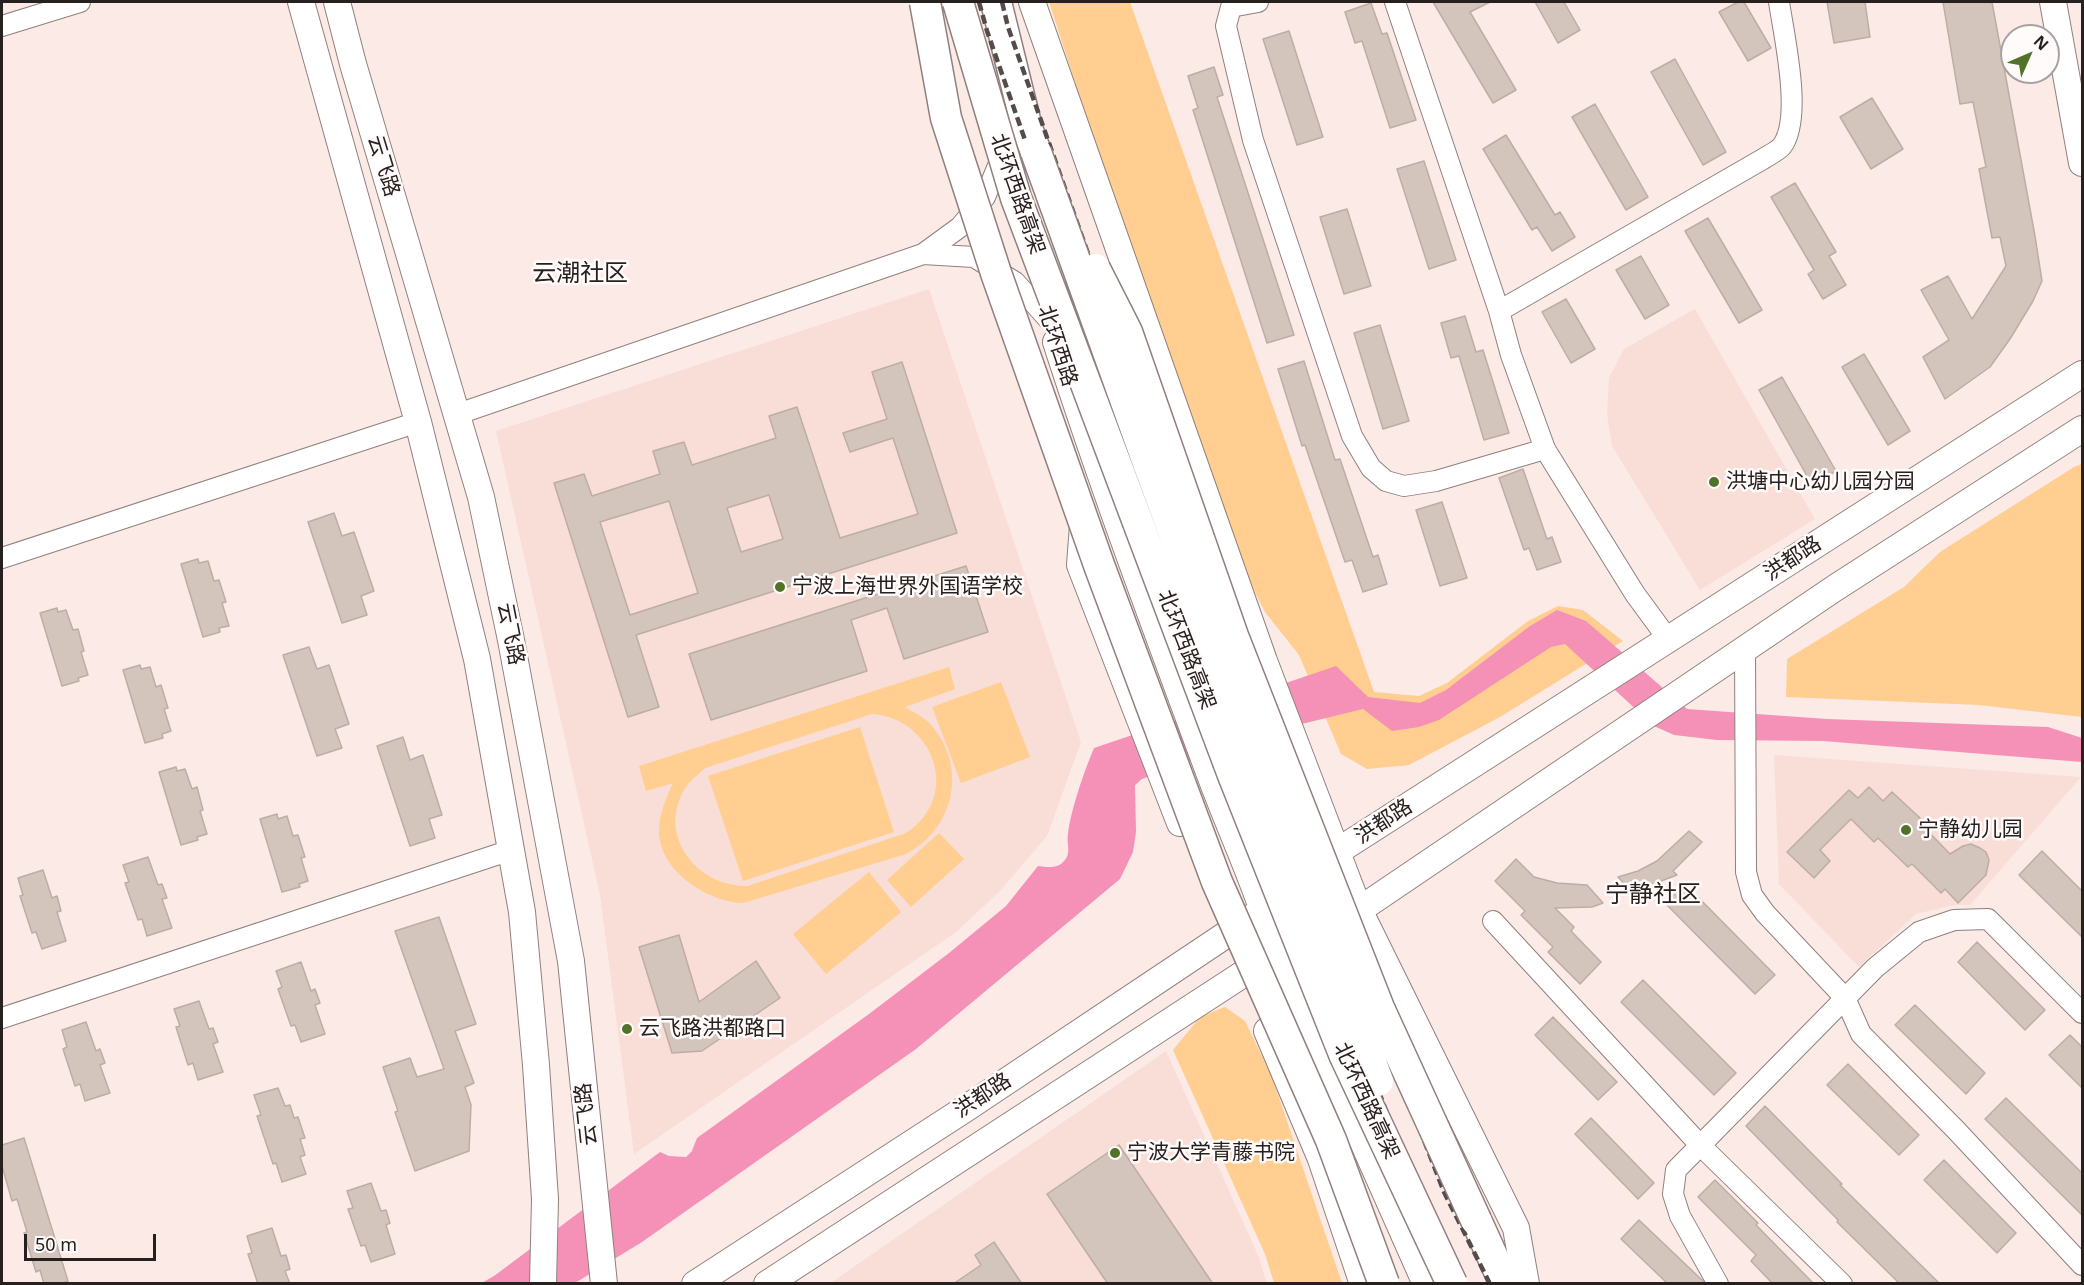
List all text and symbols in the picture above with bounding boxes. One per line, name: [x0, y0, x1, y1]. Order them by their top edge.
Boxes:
north arrow: [2000, 24, 2060, 84]
text: N: [2029, 30, 2054, 55]
street label: 北环西路高架: [985, 130, 1049, 258]
street label: 云飞路: [362, 132, 404, 200]
district label: 云潮社区: [532, 260, 628, 288]
street label: 北环西路: [1032, 302, 1082, 390]
place label: 洪塘中心幼儿园分园: [1726, 469, 1915, 495]
marker: 洪塘中心幼儿园分园: [1707, 475, 1721, 489]
street label: 洪都路: [1760, 531, 1826, 587]
place label: 宁波上海世界外国语学校: [792, 574, 1023, 600]
marker: 宁波上海世界外国语学校: [773, 580, 787, 594]
street label: 北环西路高架: [1152, 587, 1220, 713]
street label: 云飞路: [492, 601, 528, 667]
street label: 洪都路: [1351, 794, 1417, 850]
place label: 宁静幼儿园: [1918, 817, 2023, 843]
marker: 宁静幼儿园: [1899, 823, 1913, 837]
district label: 宁静社区: [1605, 881, 1701, 909]
place label: 云飞路洪都路口: [639, 1016, 786, 1042]
marker: 云飞路洪都路口: [620, 1022, 634, 1036]
street label: 北环西路高架: [1328, 1039, 1404, 1163]
street label: 洪都路: [950, 1068, 1016, 1124]
street label: 云飞路: [571, 1081, 603, 1147]
place label: 宁波大学青藤书院: [1127, 1140, 1295, 1166]
marker: 宁波大学青藤书院: [1108, 1146, 1122, 1160]
scale bar: [27, 1222, 159, 1260]
text: 50 m: [35, 1232, 77, 1256]

